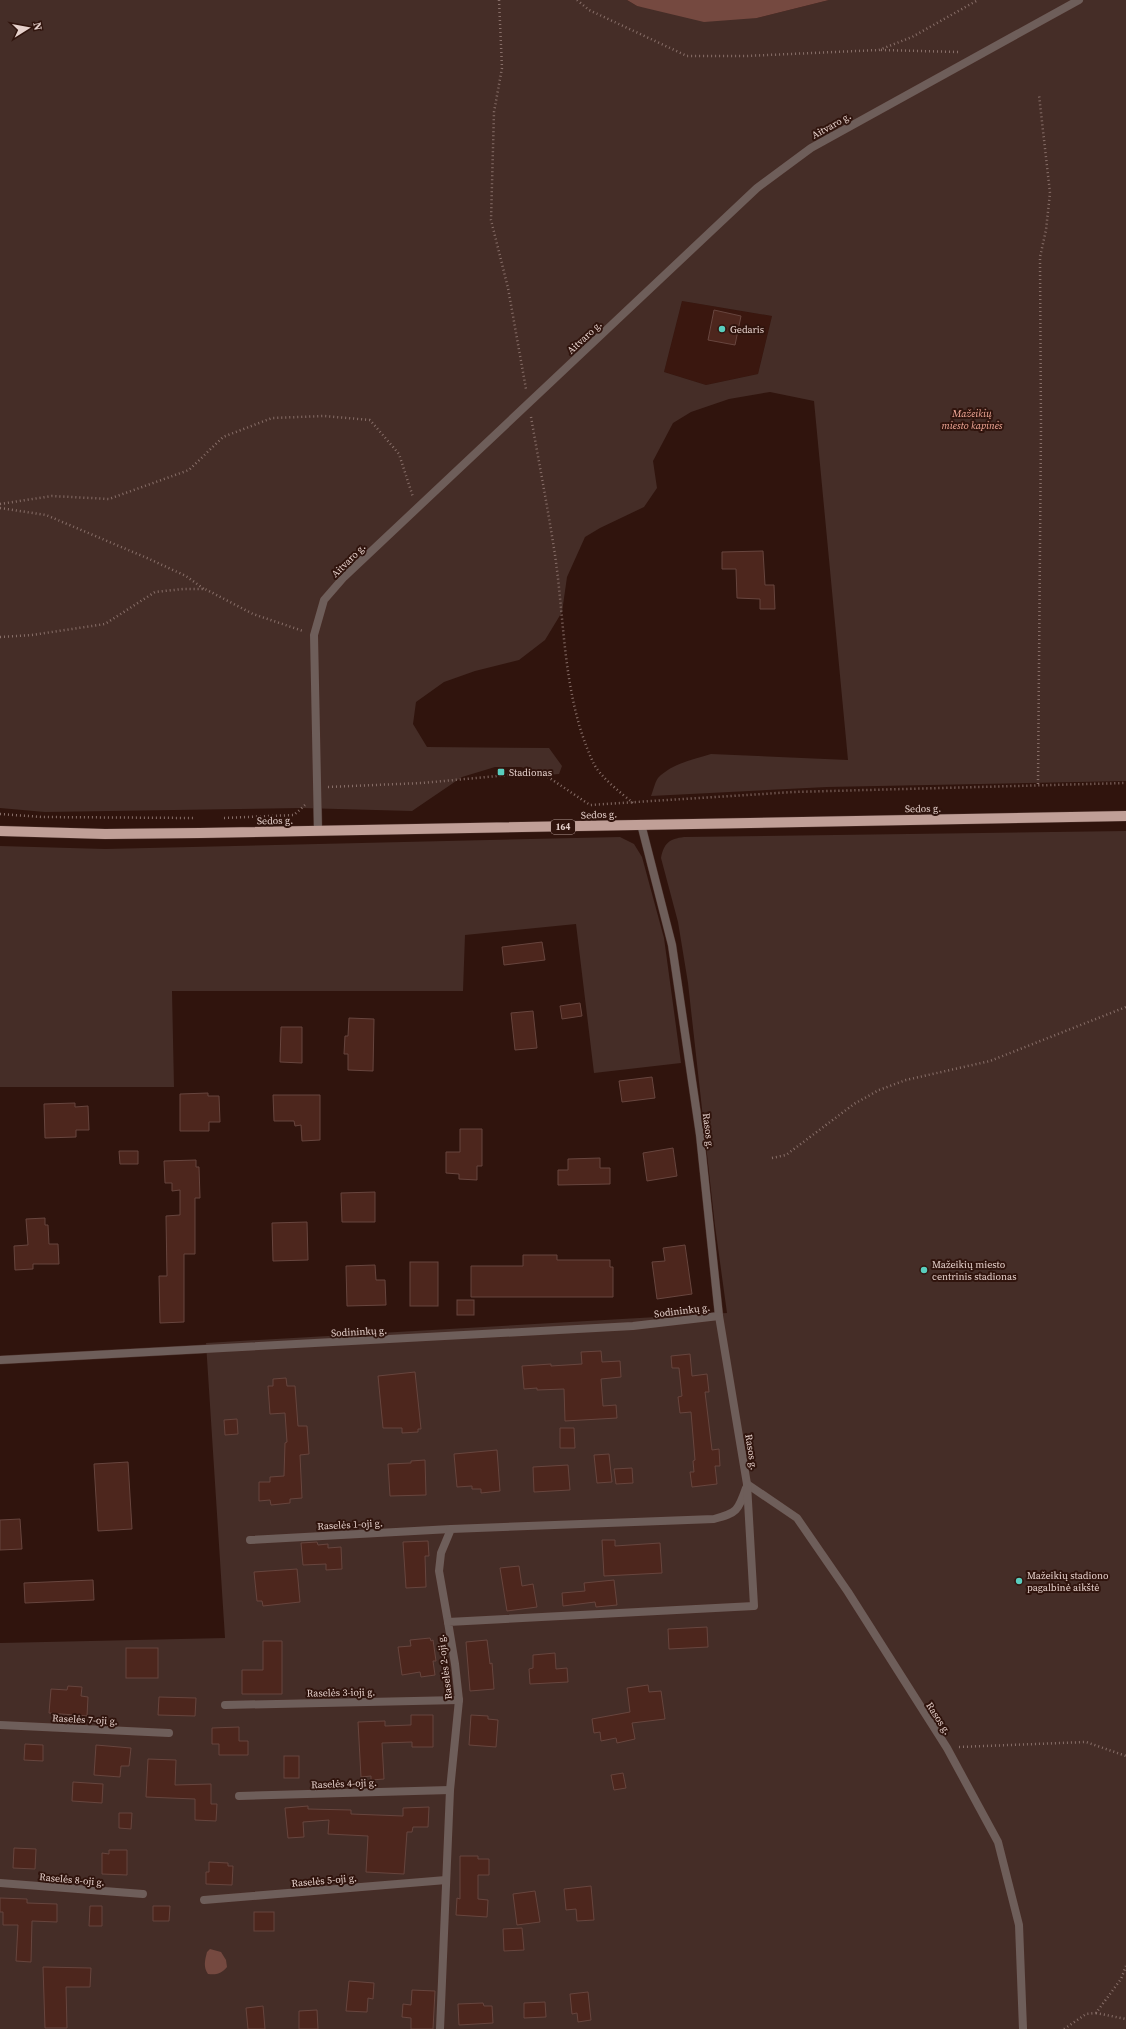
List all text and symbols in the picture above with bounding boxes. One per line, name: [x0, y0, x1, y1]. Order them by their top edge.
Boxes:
north arrow: [8, 8, 48, 48]
text: N: [29, 21, 45, 32]
street label: Aitvaro g.: [809, 109, 853, 142]
street label: Aitvaro g.: [564, 318, 605, 357]
place label: Gedaris: [730, 323, 764, 336]
marker: Gedaris: [717, 324, 727, 334]
park label: Mažeikių miesto kapinės: [942, 407, 1003, 432]
street label: Aitvaro g.: [329, 541, 368, 580]
place label: Stadionas: [509, 766, 552, 779]
marker: Stadionas: [496, 767, 506, 777]
street label: Sedos g.: [905, 802, 941, 815]
street label: Sedos g.: [581, 807, 617, 822]
street label: Sedos g.: [257, 814, 293, 827]
road number: 164: [551, 820, 575, 834]
street label: Rasos g.: [700, 1112, 717, 1150]
place label: Mažeikių miesto centrinis stadionas: [932, 1258, 1016, 1283]
marker: Mažeikių miesto centrinis stadionas: [919, 1265, 929, 1275]
street label: Sodininkų g.: [653, 1301, 711, 1320]
street label: Sodininkų g.: [331, 1324, 387, 1339]
street label: Rasos g.: [742, 1433, 761, 1471]
street label: Raselės 1-oji g.: [317, 1516, 383, 1533]
place label: Mažeikių stadiono pagalbinė aikštė: [1027, 1569, 1109, 1594]
marker: Mažeikių stadiono pagalbinė aikštė: [1014, 1576, 1024, 1586]
street label: Raselės 2-oji g.: [434, 1634, 455, 1700]
street label: Raselės 3-ioji g.: [307, 1685, 375, 1700]
street label: Rasos g.: [923, 1700, 954, 1737]
street label: Raselės 7-oji g.: [52, 1711, 118, 1728]
street label: Raselės 4-oji g.: [311, 1776, 377, 1791]
street label: Raselės 8-oji g.: [39, 1870, 105, 1889]
street label: Raselės 5-oji g.: [291, 1871, 357, 1890]

